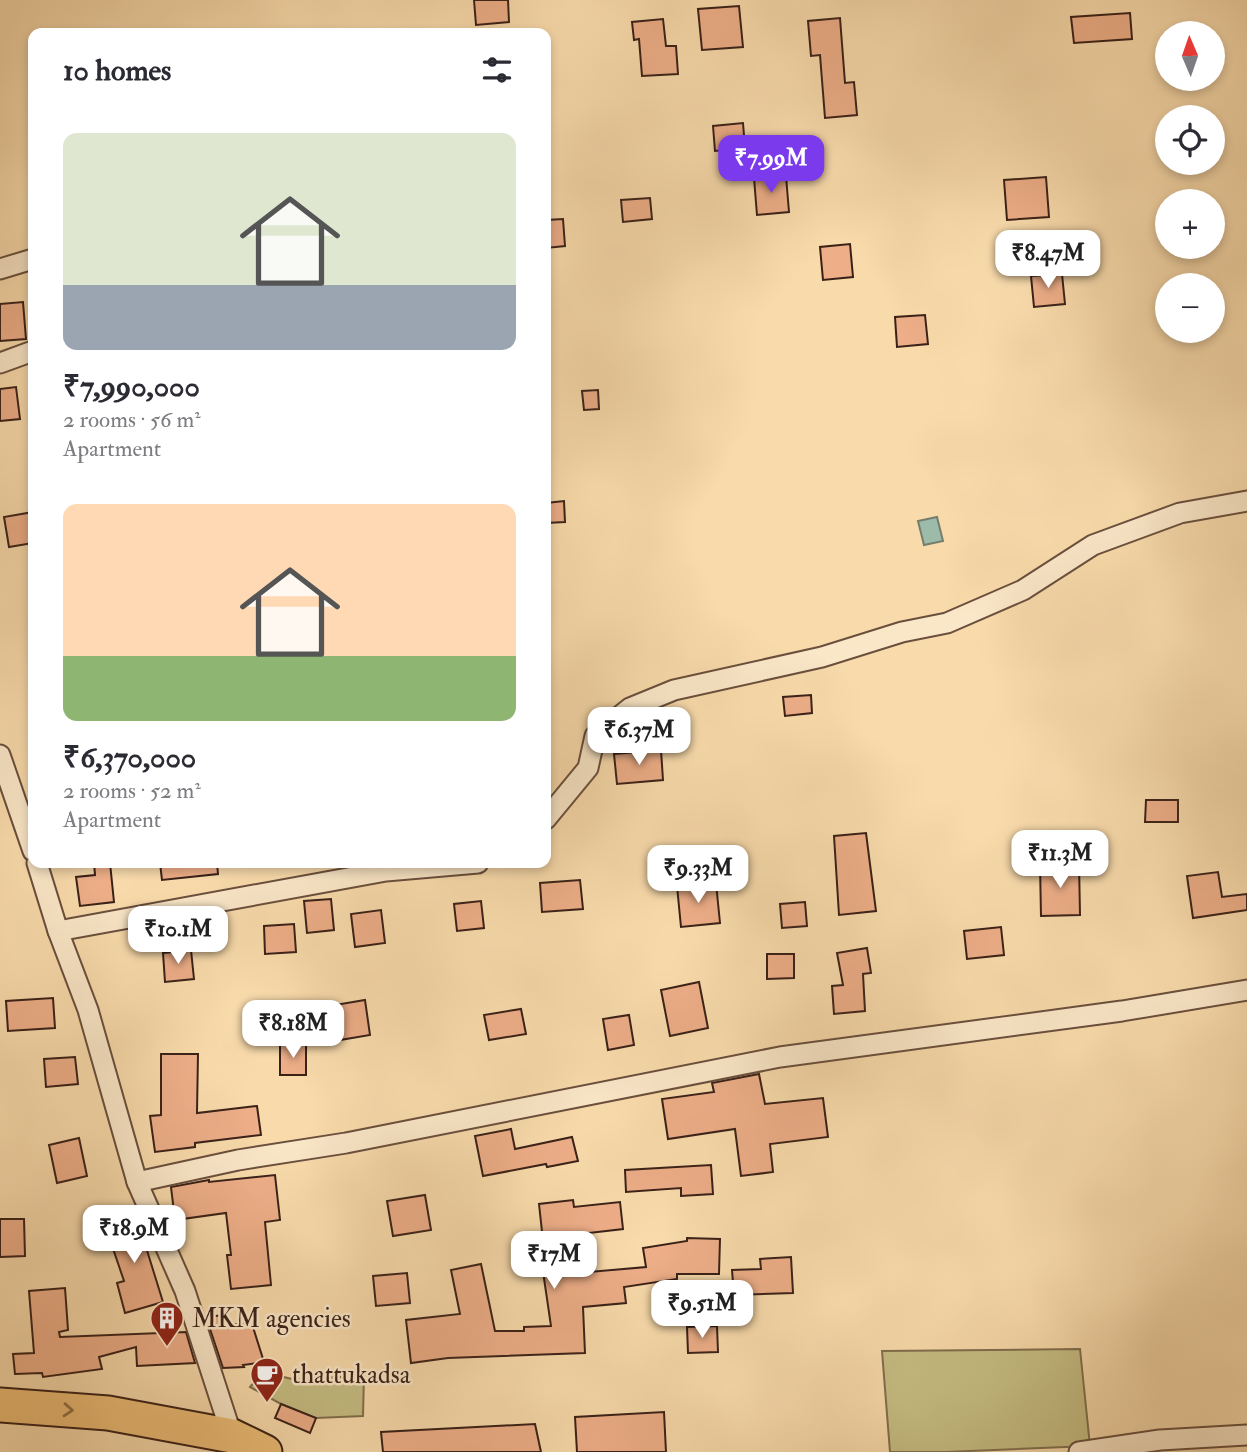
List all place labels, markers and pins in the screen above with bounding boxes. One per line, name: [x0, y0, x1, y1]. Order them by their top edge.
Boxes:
pin: ₹7.99M: [714, 136, 828, 195]
pin: ₹8.47M: [991, 230, 1105, 290]
pin: ₹6.37M: [582, 708, 696, 767]
pin: ₹11.3M: [1003, 830, 1117, 890]
pin: ₹9.33M: [641, 846, 755, 905]
pin: ₹10.1M: [121, 906, 235, 966]
pin: ₹8.18M: [236, 1000, 350, 1060]
pin: ₹18.9M: [77, 1206, 191, 1265]
pin: ₹17M: [513, 1232, 595, 1291]
pin: ₹9.51M: [645, 1280, 759, 1340]
building icon: MKM agencies: [148, 1299, 186, 1348]
place label: MKM agencies: [192, 1303, 351, 1335]
cafe icon: thattukadsa: [248, 1355, 286, 1404]
place label: thattukadsa: [292, 1359, 411, 1391]

